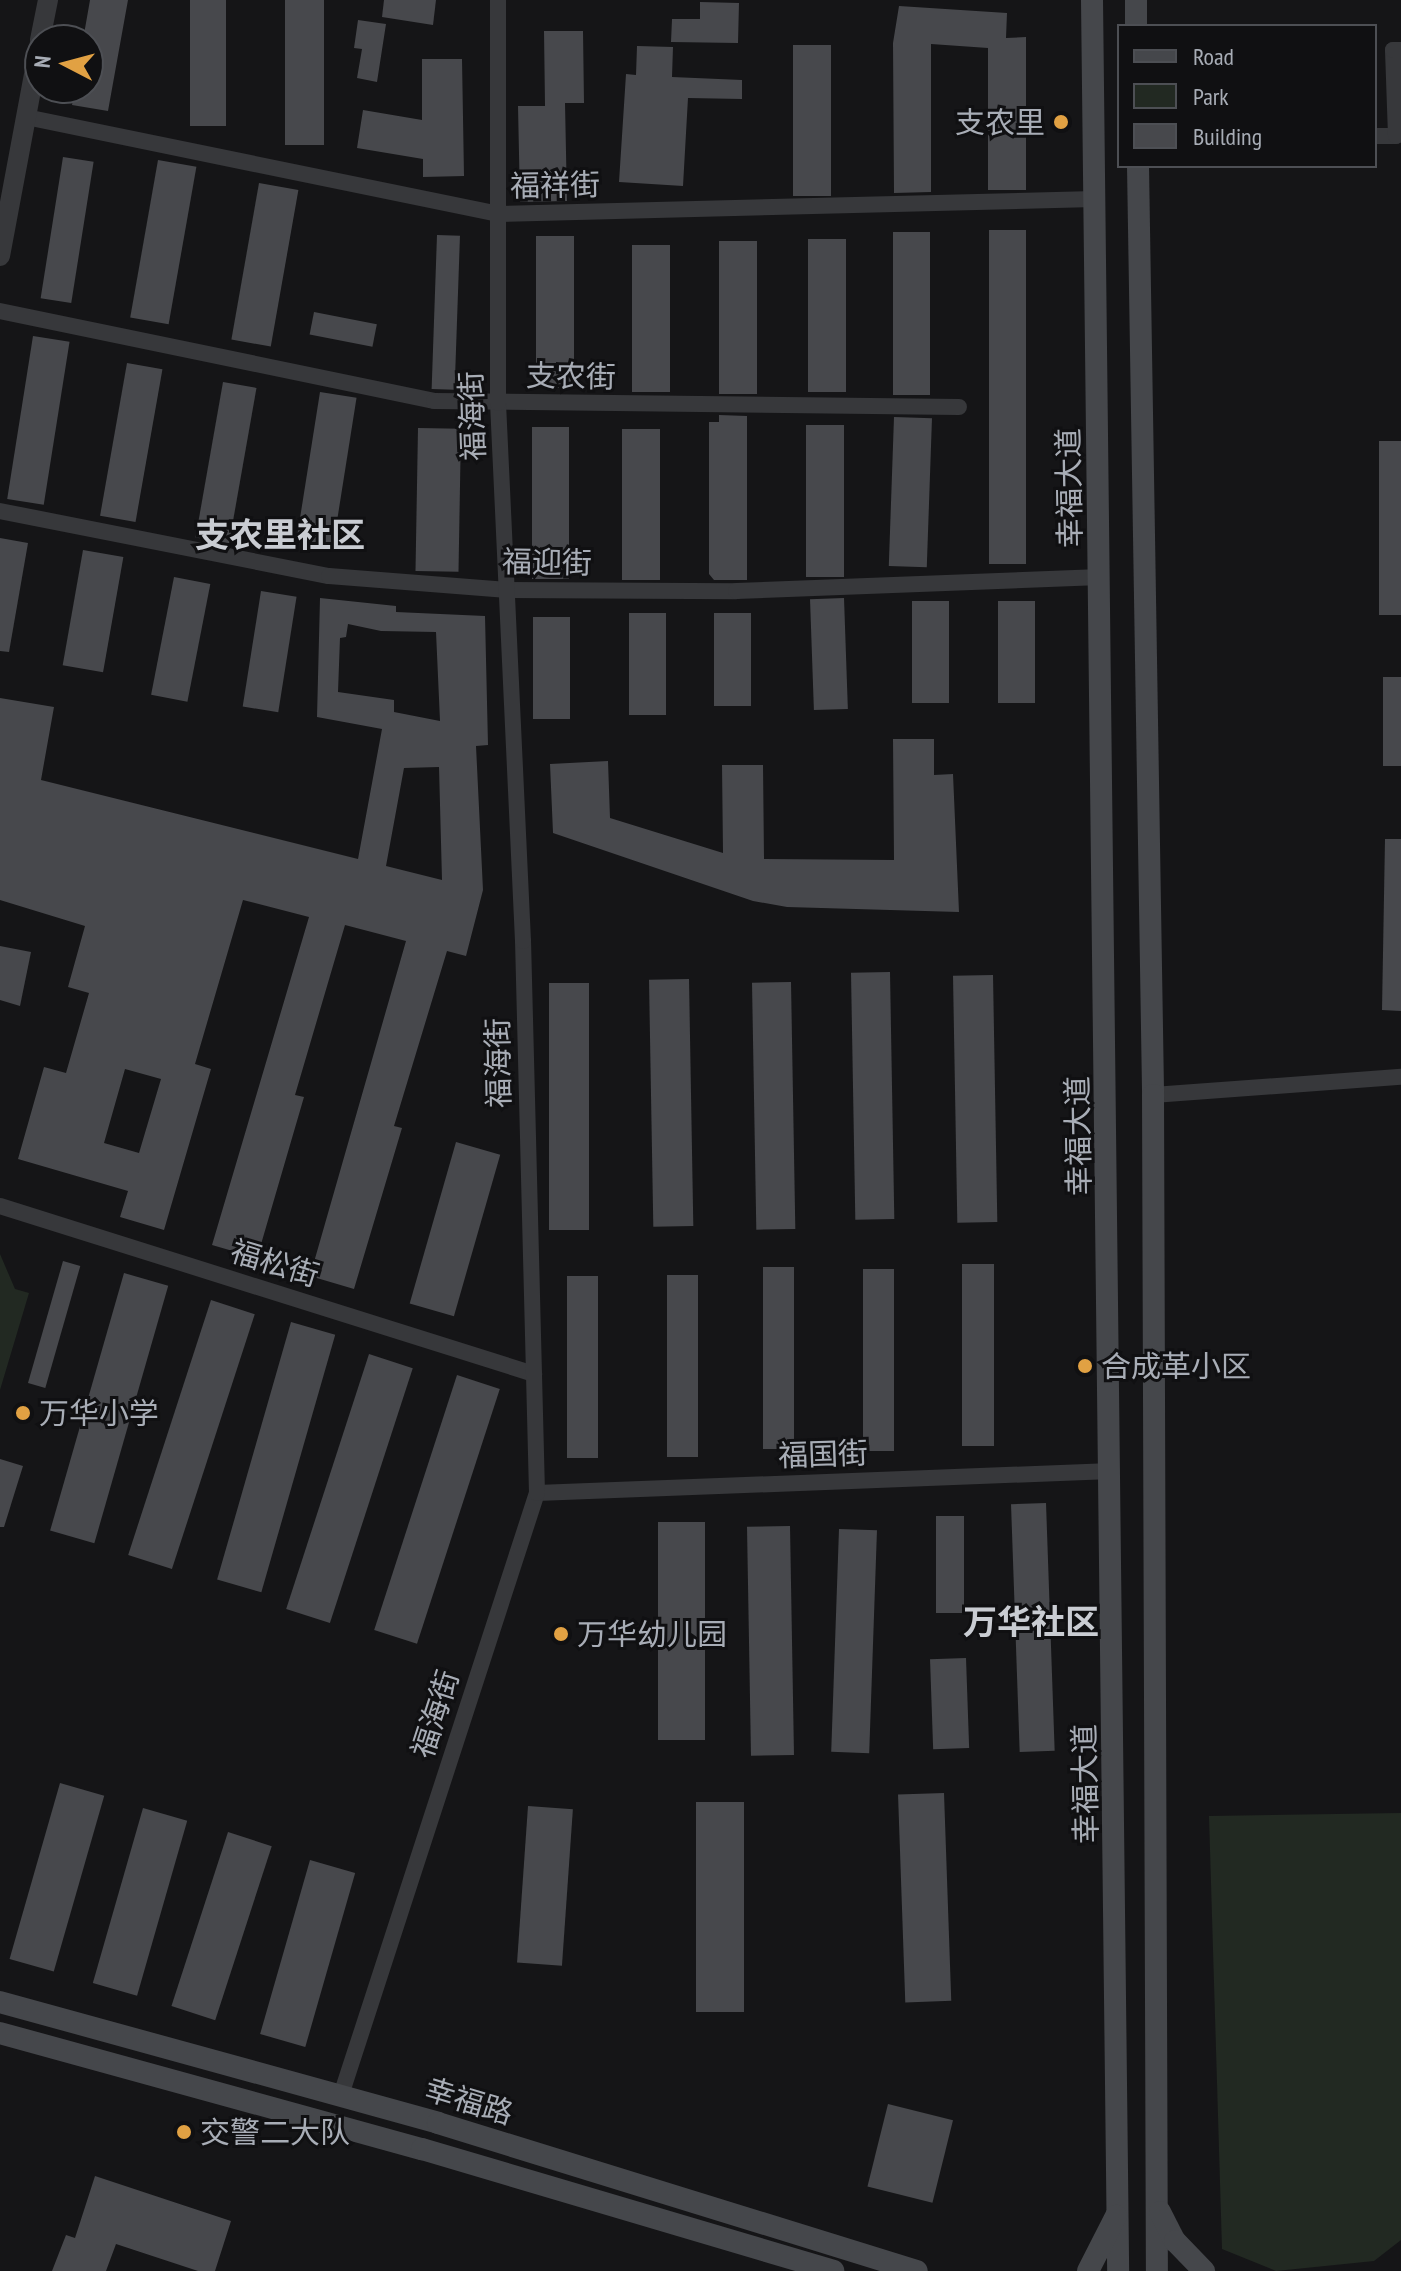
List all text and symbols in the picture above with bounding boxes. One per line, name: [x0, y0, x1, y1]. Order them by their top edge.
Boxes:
north arrow: [24, 24, 104, 104]
legend: [1117, 24, 1377, 168]
text: Road: [1193, 41, 1234, 72]
text: N: [28, 54, 57, 69]
text: Park: [1193, 81, 1229, 112]
place label: 支农里: [955, 104, 1045, 140]
marker: 支农里: [1052, 113, 1070, 131]
text: Building: [1193, 121, 1262, 152]
street label: 福祥街: [510, 166, 600, 204]
street label: 支农街: [526, 357, 616, 395]
street label: 福海街: [452, 370, 492, 462]
street label: 幸福大道: [1050, 428, 1088, 548]
district label: 支农里社区: [195, 515, 365, 555]
street label: 福迎街: [502, 543, 592, 581]
street label: 福海街: [479, 1018, 517, 1108]
street label: 幸福大道: [1059, 1076, 1097, 1196]
street label: 福松街: [227, 1233, 323, 1293]
place label: 合成革小区: [1101, 1348, 1251, 1384]
marker: 合成革小区: [1076, 1357, 1094, 1375]
place label: 万华小学: [39, 1395, 159, 1431]
marker: 万华小学: [14, 1404, 32, 1422]
street label: 福国街: [777, 1434, 869, 1474]
district label: 万华社区: [963, 1602, 1099, 1642]
place label: 万华幼儿园: [577, 1616, 727, 1652]
marker: 万华幼儿园: [552, 1625, 570, 1643]
street label: 福海街: [404, 1666, 466, 1762]
street label: 幸福大道: [1066, 1724, 1104, 1844]
street label: 幸福路: [421, 2071, 517, 2131]
place label: 交警二大队: [200, 2114, 350, 2150]
marker: 交警二大队: [175, 2123, 193, 2141]

